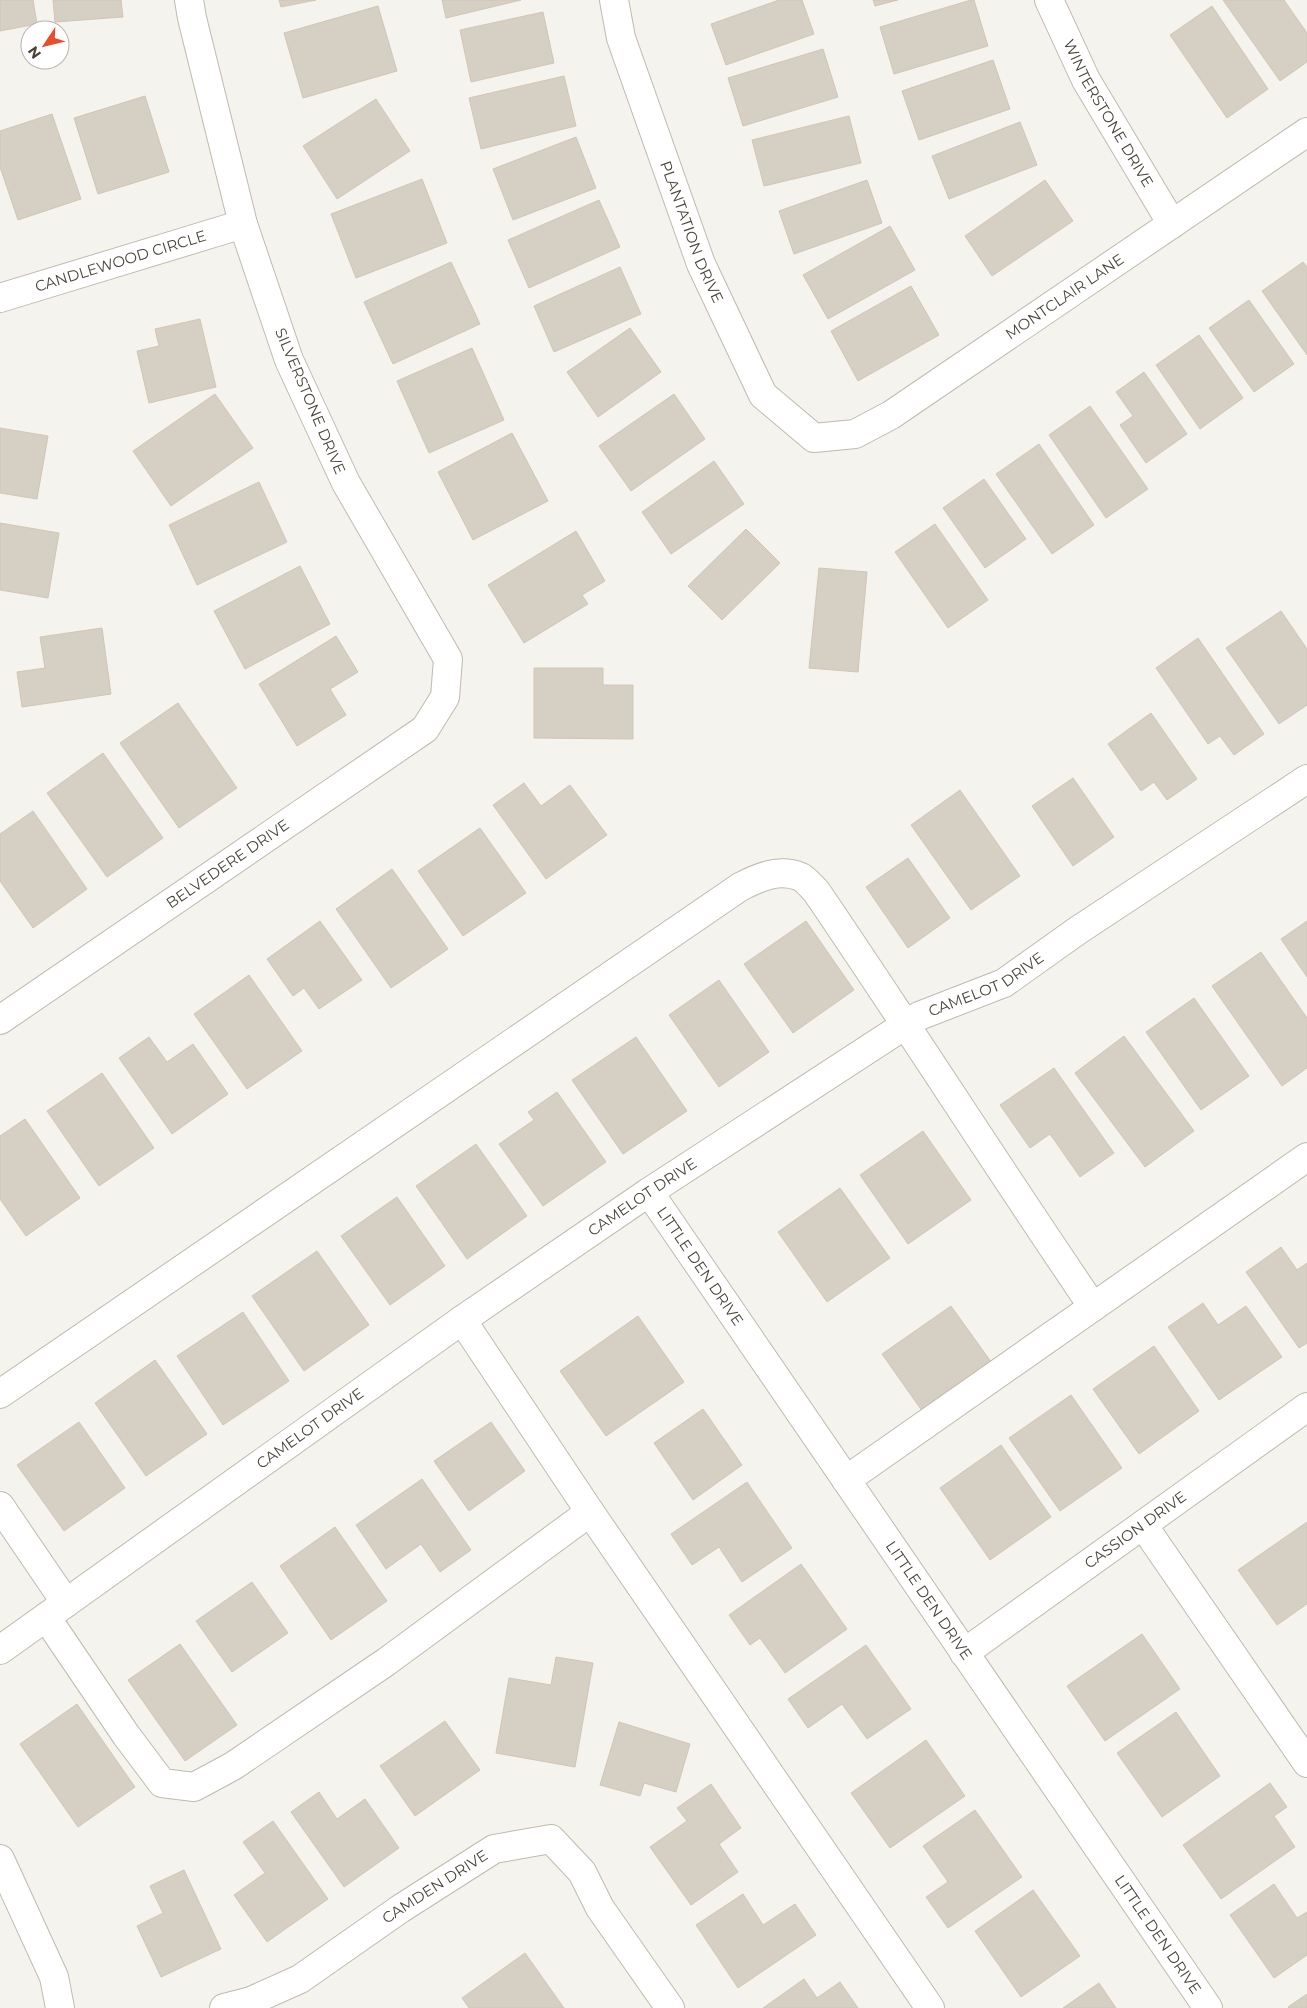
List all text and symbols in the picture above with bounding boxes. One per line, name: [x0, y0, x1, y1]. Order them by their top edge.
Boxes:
north arrow: [20, 20, 70, 70]
street label: WINTERSTONE DRIVE: [1060, 36, 1158, 190]
text: N: [24, 43, 45, 62]
street label: PLANTATION DRIVE: [656, 158, 728, 306]
street label: CANDLEWOOD CIRCLE: [33, 226, 208, 296]
street label: MONTCLAIR LANE: [1002, 249, 1127, 343]
street label: SILVERSTONE DRIVE: [271, 325, 350, 477]
street label: BELVEDERE DRIVE: [162, 815, 293, 912]
street label: CAMELOT DRIVE: [925, 948, 1047, 1020]
street label: CAMELOT DRIVE: [584, 1154, 700, 1240]
street label: LITTLE DEN DRIVE: [653, 1203, 748, 1329]
street label: CAMELOT DRIVE: [253, 1383, 367, 1473]
street label: CASSION DRIVE: [1081, 1487, 1190, 1573]
street label: LITTLE DEN DRIVE: [882, 1537, 977, 1663]
street label: CAMDEN DRIVE: [378, 1846, 491, 1928]
street label: LITTLE DEN DRIVE: [1111, 1871, 1205, 1997]

